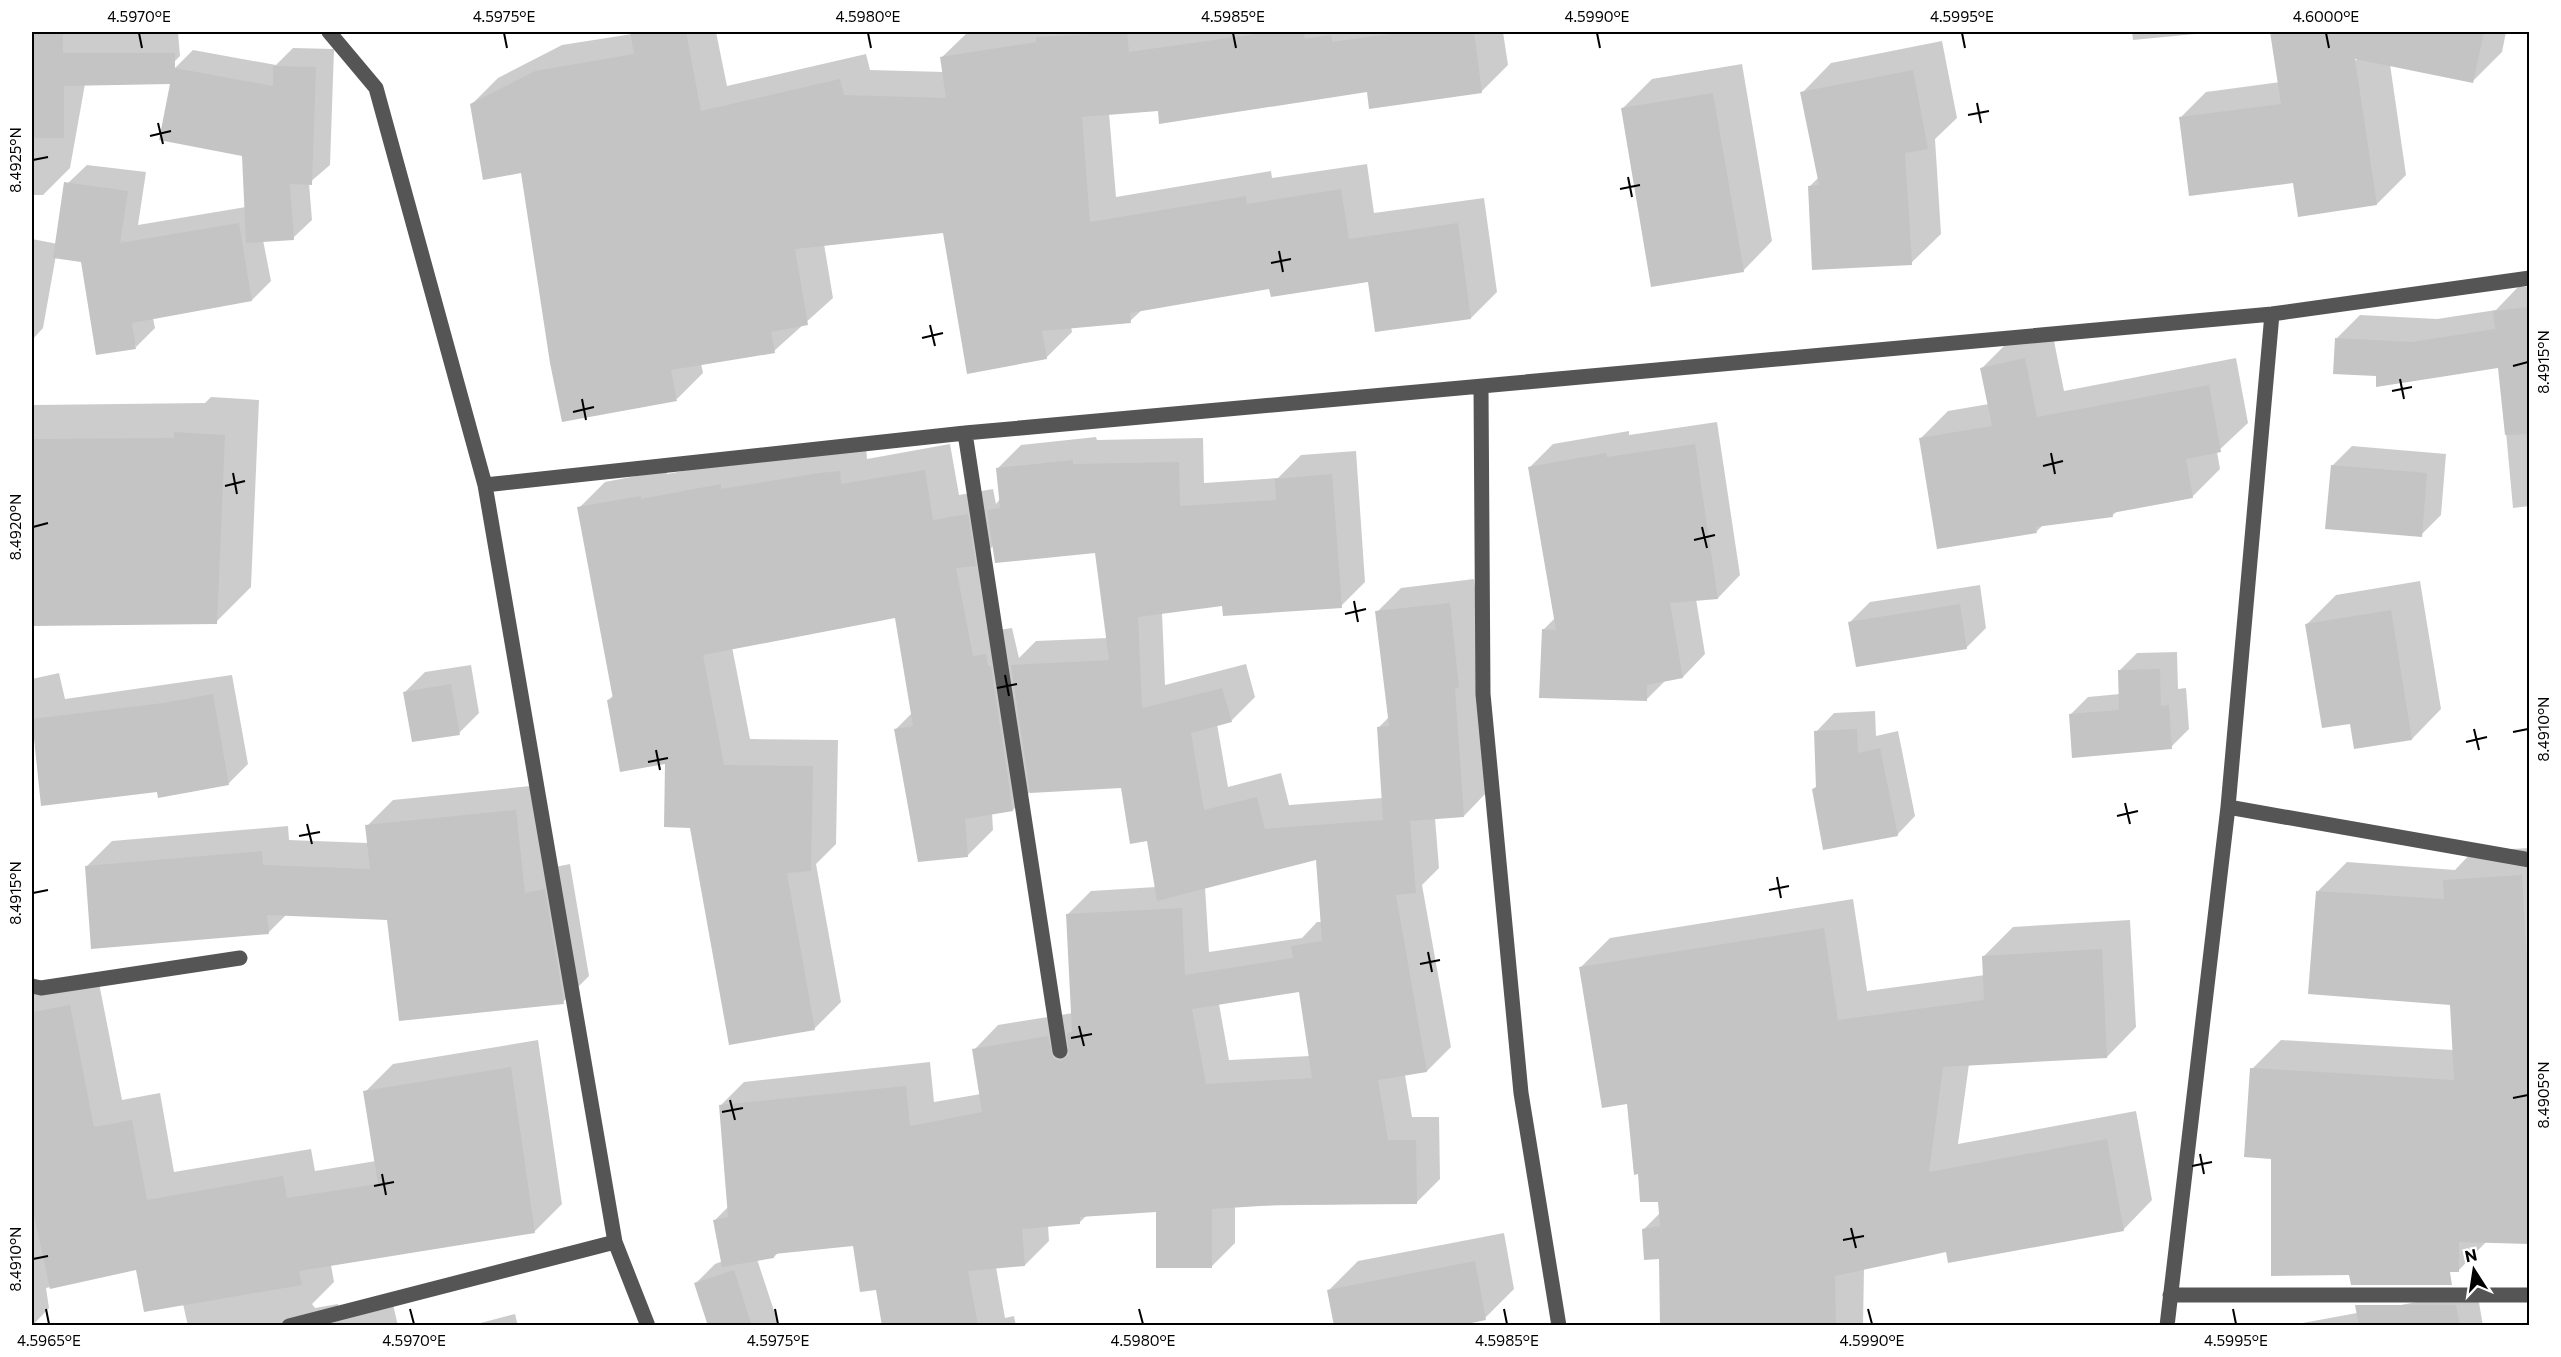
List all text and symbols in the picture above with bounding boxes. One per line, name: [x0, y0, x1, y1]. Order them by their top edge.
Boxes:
text: 4.5970°E: [107, 7, 171, 25]
text: 4.5975°E: [473, 7, 535, 25]
text: 4.5980°E: [836, 7, 901, 25]
text: 4.5985°E: [1201, 7, 1265, 25]
text: 4.5990°E: [1565, 7, 1630, 25]
text: 4.5995°E: [1930, 7, 1994, 25]
text: 4.6000°E: [2293, 7, 2359, 25]
text: 8.4925°N: [6, 127, 24, 193]
text: 8.4915°N: [2534, 330, 2552, 394]
text: 8.4920°N: [6, 494, 24, 560]
text: 8.4910°N: [2534, 697, 2552, 761]
text: 8.4915°N: [6, 861, 24, 925]
text: 8.4905°N: [2534, 1061, 2552, 1129]
text: 8.4910°N: [6, 1227, 24, 1291]
north arrow: [2444, 1240, 2504, 1300]
text: N: [2463, 1244, 2479, 1265]
text: 4.5965°E: [17, 1331, 81, 1349]
text: 4.5970°E: [382, 1331, 446, 1349]
text: 4.5975°E: [747, 1331, 809, 1349]
text: 4.5980°E: [1111, 1331, 1176, 1349]
text: 4.5985°E: [1475, 1331, 1539, 1349]
text: 4.5990°E: [1840, 1331, 1905, 1349]
text: 4.5995°E: [2204, 1331, 2268, 1349]

